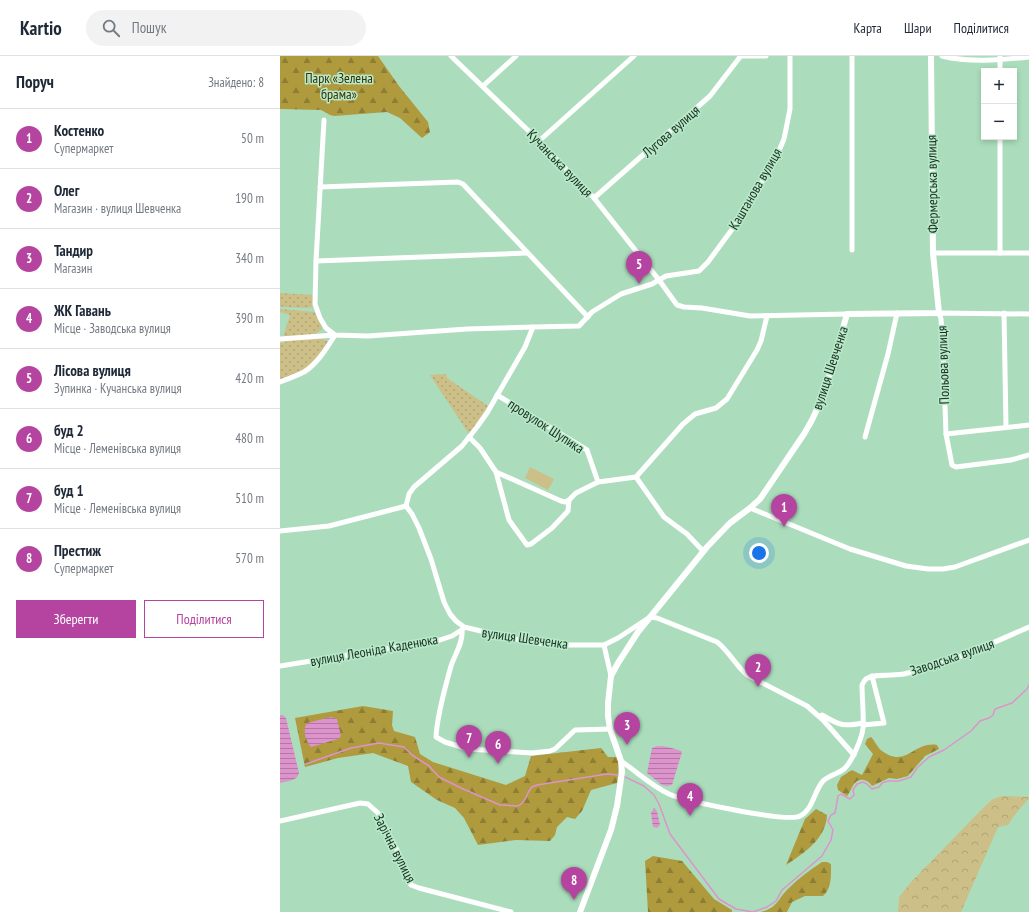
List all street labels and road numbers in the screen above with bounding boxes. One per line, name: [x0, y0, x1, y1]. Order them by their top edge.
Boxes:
street label: Лугова вулиця: [638, 101, 704, 162]
street label: Кучанська вулиця: [523, 125, 597, 201]
street label: Фермерська вулиця: [922, 135, 942, 233]
street label: Каштанова вулиця: [724, 145, 786, 233]
street label: вулиця Шевченка: [808, 324, 852, 412]
street label: Польова вулиця: [933, 325, 953, 405]
street label: провулок Шупика: [505, 395, 587, 457]
street label: вулиця Шевченка: [481, 623, 569, 653]
street label: вулиця Леоніда Каденюка: [309, 630, 439, 670]
street label: Заводська вулиця: [907, 634, 997, 680]
street label: Зарічна вулиця: [370, 810, 420, 886]

